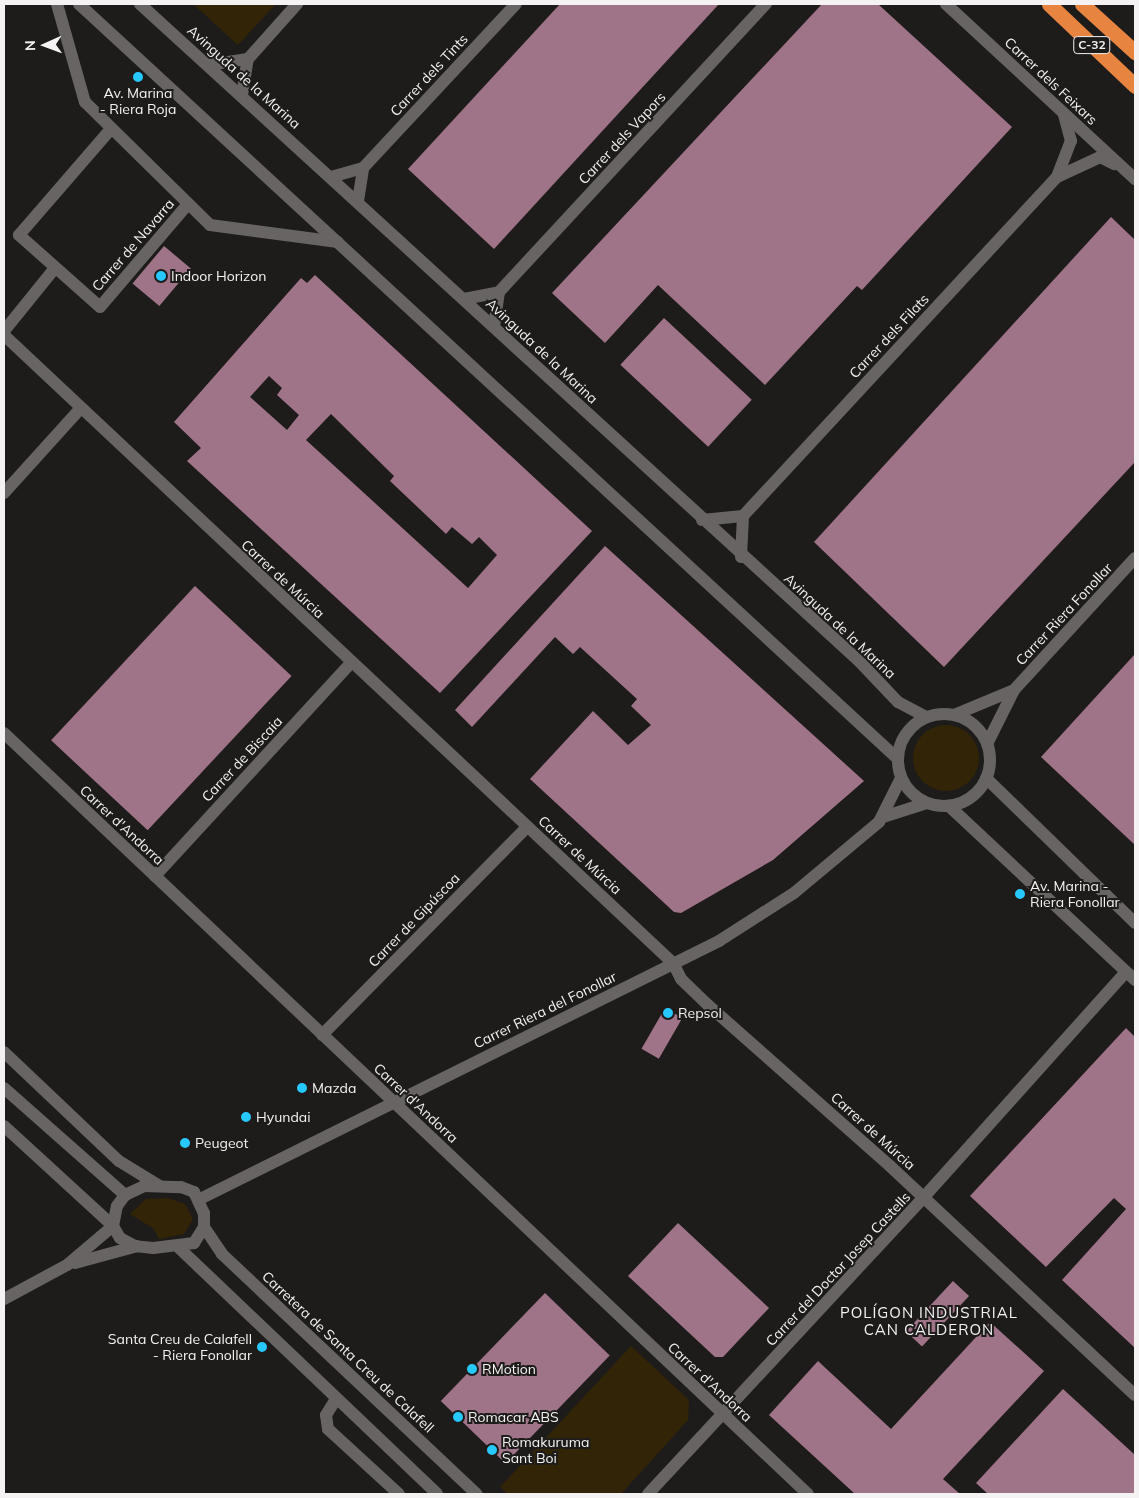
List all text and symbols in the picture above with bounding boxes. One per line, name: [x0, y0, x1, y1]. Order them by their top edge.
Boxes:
north arrow: [20, 20, 70, 70]
street label: Avinguda de la Marina: [184, 22, 304, 132]
street label: Carrer dels Tints: [387, 31, 471, 119]
street label: Carrer dels Feixars: [1001, 34, 1101, 128]
road number: C-32: [1073, 36, 1111, 54]
text: N: [21, 40, 39, 51]
marker: Av. Marina - Riera Roja: [132, 71, 144, 83]
place label: Av. Marina - Riera Roja: [100, 85, 176, 118]
street label: Carrer dels Vapors: [575, 88, 669, 188]
street label: Carrer de Navarra: [88, 195, 178, 295]
place label: Indoor Horizon: [171, 268, 266, 284]
marker: Indoor Horizon: [155, 270, 167, 282]
street label: Carrer dels Filats: [846, 290, 932, 382]
street label: Avinguda de la Marina: [483, 295, 601, 407]
street label: Carrer de Múrcia: [238, 536, 328, 622]
street label: Carrer Riera Fonollar: [1012, 559, 1116, 669]
street label: Avinguda de la Marina: [781, 570, 899, 682]
street label: Carrer de Biscaia: [198, 713, 286, 805]
street label: Carrer d'Andorra: [76, 782, 168, 868]
street label: Carrer de Múrcia: [535, 812, 625, 898]
street label: Carrer de Gipúscoa: [365, 870, 463, 970]
place label: Av. Marina - Riera Fonollar: [1030, 878, 1120, 910]
marker: Av. Marina - Riera Fonollar: [1014, 888, 1026, 900]
street label: Carrer Riera del Fonollar: [471, 968, 619, 1052]
place label: Repsol: [678, 1005, 722, 1021]
marker: Repsol: [662, 1007, 674, 1019]
street label: Carrer d'Andorra: [370, 1060, 462, 1146]
place label: Mazda: [312, 1080, 356, 1096]
marker: Mazda: [296, 1082, 308, 1094]
street label: Carrer de Múrcia: [827, 1089, 919, 1173]
place label: Hyundai: [256, 1109, 311, 1125]
marker: Hyundai: [240, 1111, 252, 1123]
place label: Peugeot: [195, 1135, 248, 1151]
marker: Peugeot: [179, 1137, 191, 1149]
street label: Carrer del Doctor Josep Castells: [762, 1189, 914, 1349]
street label: Carretera de Santa Creu de Calafell: [259, 1268, 437, 1436]
district label: POLÍGON INDUSTRIAL CAN CALDERON: [838, 1303, 1020, 1338]
place label: Santa Creu de Calafell - Riera Fonollar: [108, 1331, 252, 1364]
street label: Carrer d'Andorra: [664, 1339, 756, 1425]
marker: Santa Creu de Calafell - Riera Fonollar: [256, 1341, 268, 1353]
place label: RMotion: [482, 1361, 536, 1377]
marker: RMotion: [466, 1363, 478, 1375]
place label: Romacar ABS: [468, 1409, 559, 1425]
marker: Romacar ABS: [452, 1411, 464, 1423]
place label: Romakuruma Sant Boi: [502, 1434, 589, 1466]
marker: Romakuruma Sant Boi: [486, 1444, 498, 1456]

